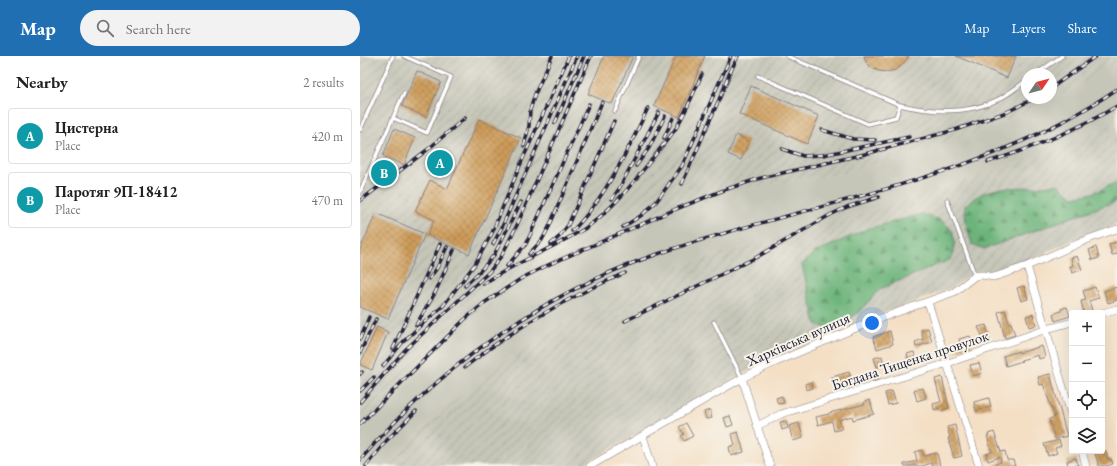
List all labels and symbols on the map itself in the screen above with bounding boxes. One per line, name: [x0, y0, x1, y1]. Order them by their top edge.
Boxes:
north arrow: [1021, 68, 1057, 104]
pin: A: [427, 148, 453, 178]
pin: B: [371, 158, 397, 188]
street label: Харківська вулиця: [742, 308, 853, 371]
your location: [862, 313, 882, 333]
street label: Богдана Тищенка провулок: [829, 326, 991, 394]

